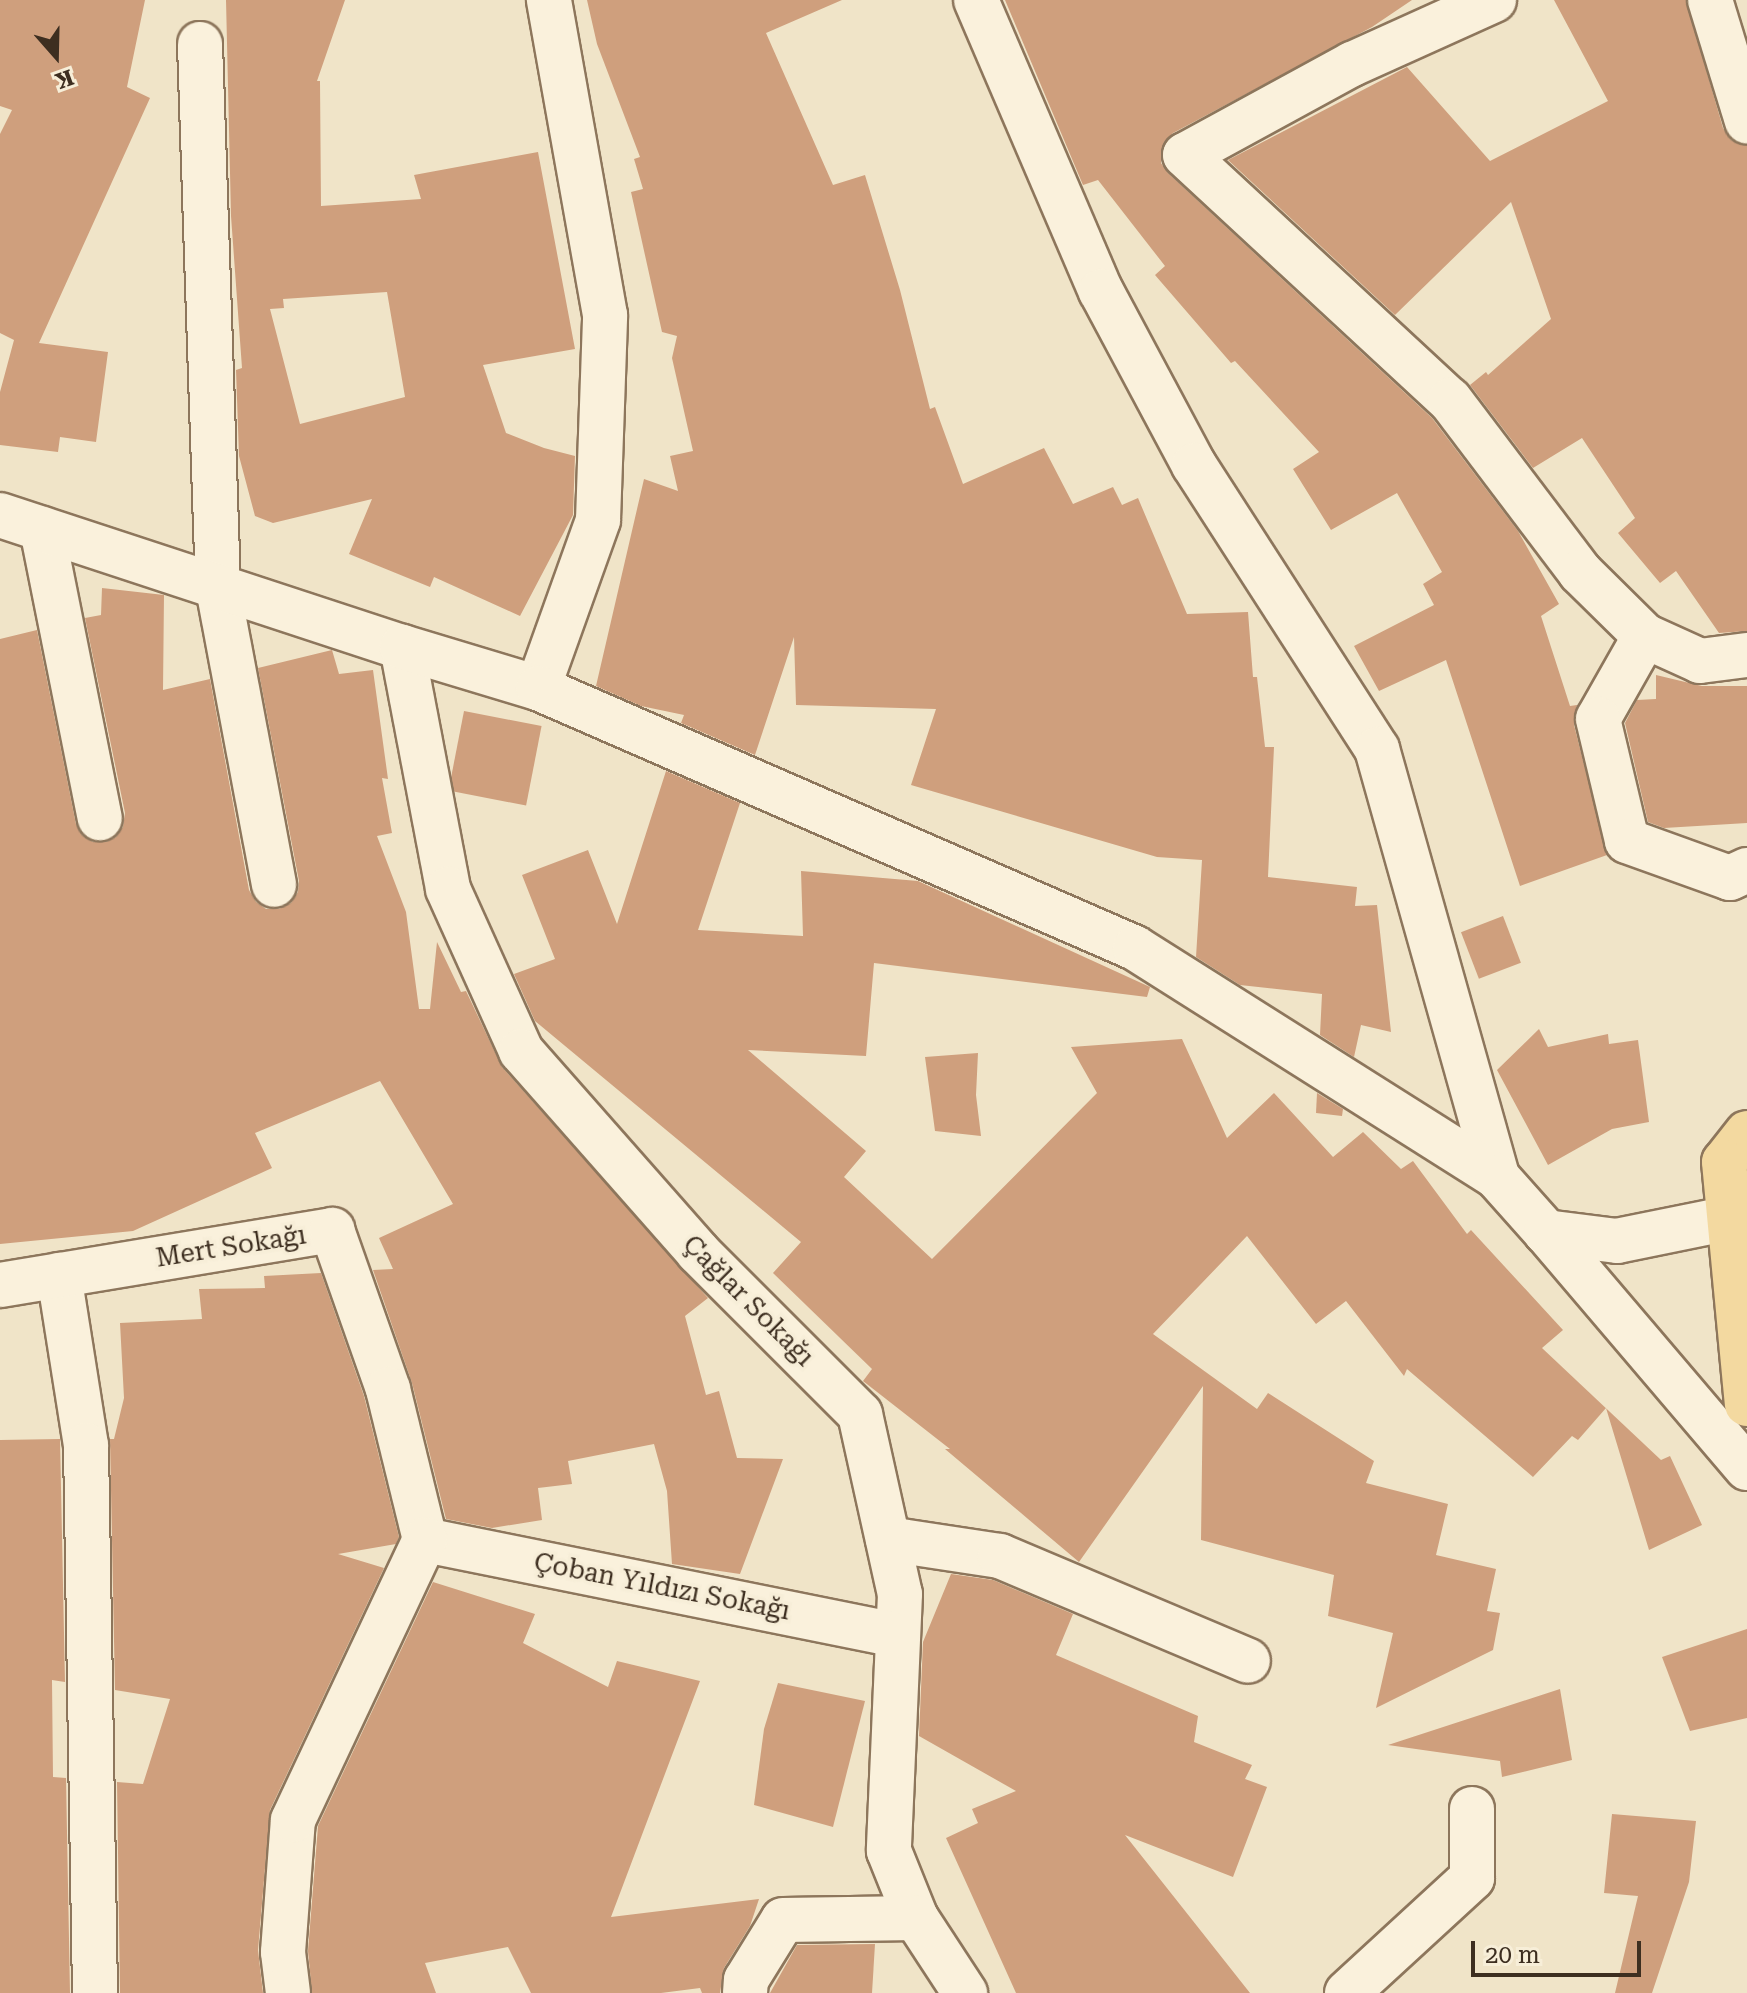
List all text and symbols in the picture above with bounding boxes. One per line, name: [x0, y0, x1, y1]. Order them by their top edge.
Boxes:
north arrow: [16, 16, 96, 96]
text: K: [52, 64, 77, 94]
street label: Mert Sokağı: [154, 1220, 308, 1274]
street label: Çağlar Sokağı: [676, 1229, 820, 1373]
street label: Çoban Yıldızı Sokağı: [531, 1547, 793, 1627]
scale bar: [1475, 1925, 1645, 1975]
text: 20 m: [1485, 1941, 1540, 1969]

